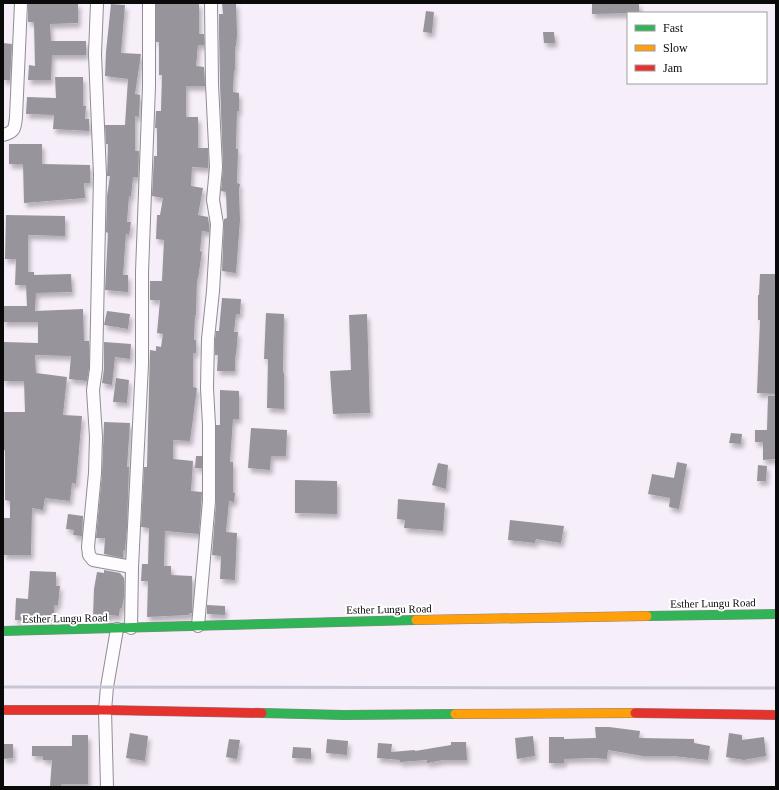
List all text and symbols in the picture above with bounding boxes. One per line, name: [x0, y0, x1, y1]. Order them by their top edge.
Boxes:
legend: [627, 12, 767, 84]
text: Fast: [663, 21, 684, 35]
text: Slow: [663, 41, 688, 55]
text: Jam: [663, 61, 683, 75]
street label: Esther Lungu Road: [670, 596, 756, 610]
street label: Esther Lungu Road: [346, 602, 432, 616]
street label: Esther Lungu Road: [22, 611, 108, 625]

